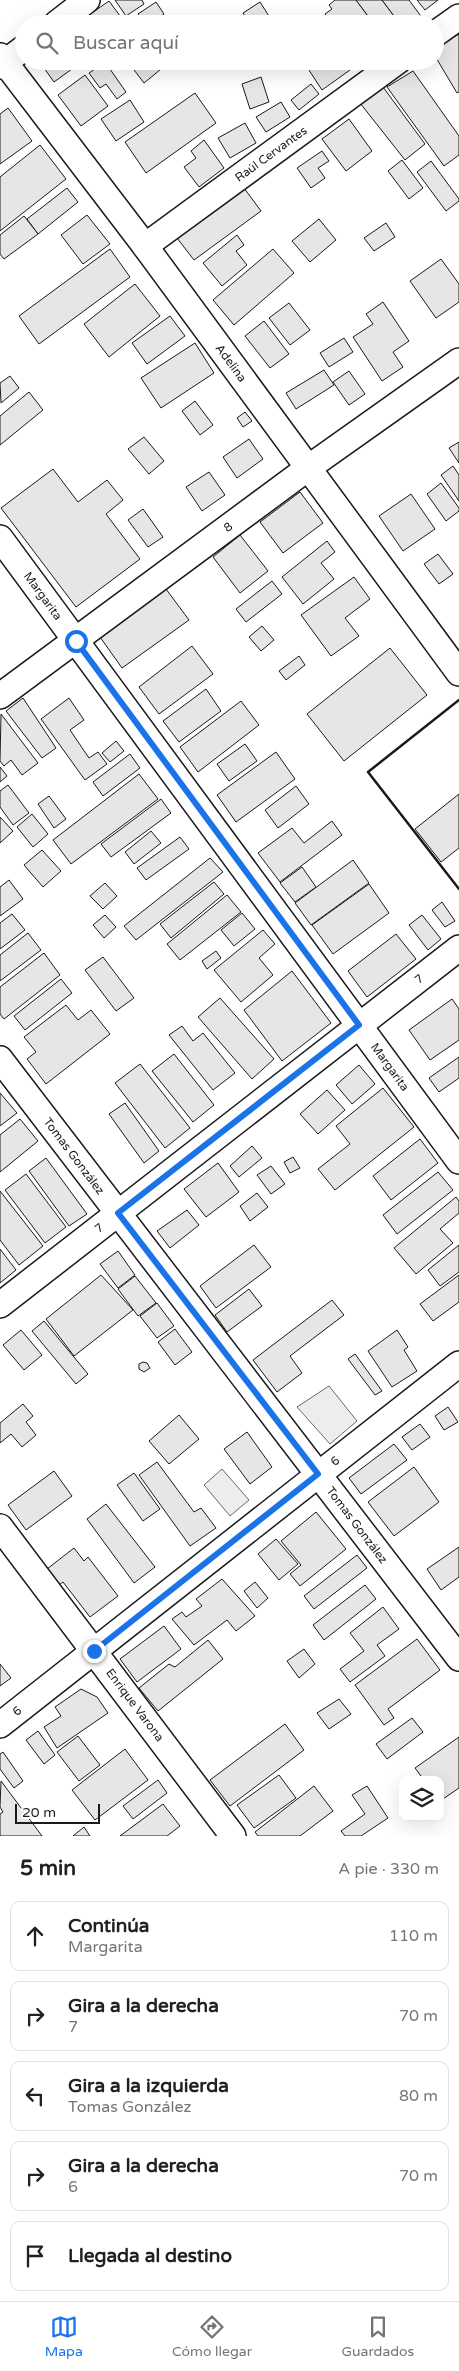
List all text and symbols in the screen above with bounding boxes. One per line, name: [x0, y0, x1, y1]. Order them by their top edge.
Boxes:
search box: [15, 15, 444, 70]
icon: search: [33, 29, 61, 57]
text: Buscar aquí: [73, 32, 179, 54]
street label: Raúl Cervantes: [232, 123, 310, 185]
street label: Adelina: [213, 341, 249, 385]
street label: 8: [221, 519, 235, 535]
street label: Margarita: [21, 569, 65, 623]
route start: [65, 630, 88, 653]
street label: 7: [412, 971, 426, 987]
street label: Margarita: [368, 1040, 412, 1094]
street label: Tomas González: [41, 1115, 107, 1197]
street label: 7: [92, 1220, 106, 1236]
street label: 6: [328, 1453, 342, 1469]
street label: Tomas González: [324, 1484, 390, 1566]
route end: [83, 1640, 106, 1663]
street label: Enrique Varona: [103, 1666, 167, 1744]
street label: 6: [10, 1703, 24, 1719]
map controls: [399, 1776, 444, 1821]
button: layers: [399, 1776, 444, 1821]
scale bar: [15, 1801, 100, 1824]
text: 20 m: [22, 1804, 56, 1821]
text: 5 min: [20, 1856, 76, 1881]
text: A pie · 330 m: [338, 1859, 439, 1879]
text: Continúa: [68, 1915, 150, 1937]
icon: ahead: [21, 1922, 49, 1950]
text: 110 m: [389, 1926, 438, 1946]
text: Margarita: [68, 1937, 143, 1957]
text: Gira a la derecha: [68, 1995, 219, 2017]
icon: right: [21, 2002, 49, 2030]
text: 70 m: [399, 2006, 438, 2026]
text: 7: [68, 2017, 78, 2037]
text: Gira a la izquierda: [68, 2075, 229, 2097]
icon: left: [21, 2082, 49, 2110]
text: 80 m: [399, 2086, 438, 2106]
text: Tomas González: [68, 2097, 192, 2117]
text: Gira a la derecha: [68, 2155, 219, 2177]
icon: right: [21, 2162, 49, 2190]
text: 70 m: [399, 2166, 438, 2186]
text: 6: [68, 2177, 78, 2197]
icon: arrive: [21, 2242, 49, 2270]
text: Llegada al destino: [68, 2245, 232, 2267]
tab: Mapa: [45, 2313, 83, 2360]
tab: Cómo llegar: [172, 2313, 252, 2360]
tab: Guardados: [341, 2313, 414, 2360]

